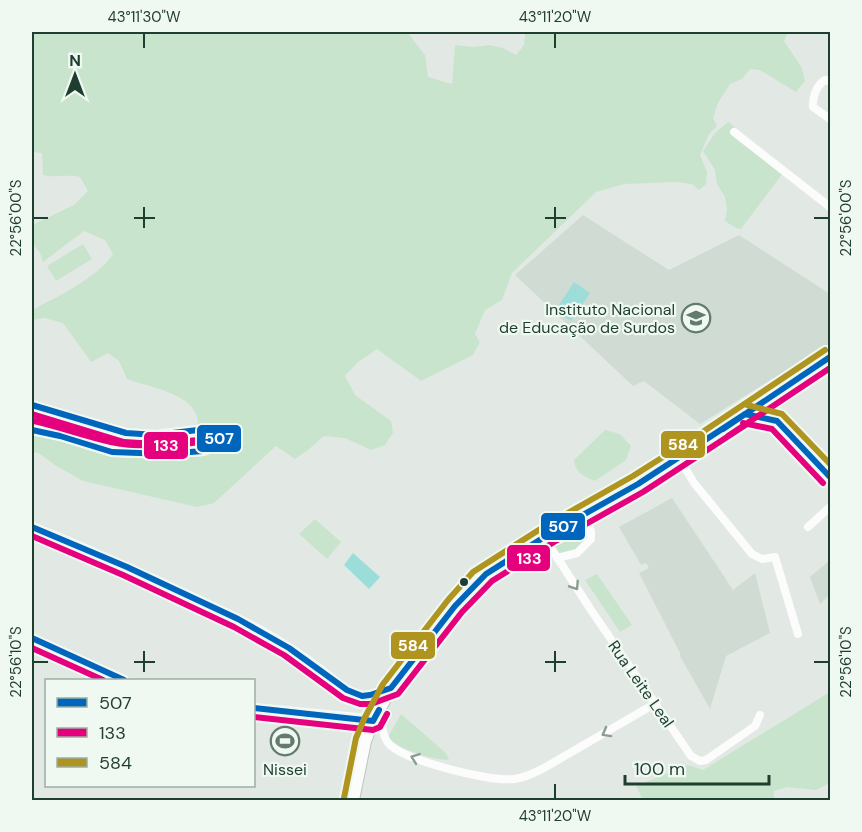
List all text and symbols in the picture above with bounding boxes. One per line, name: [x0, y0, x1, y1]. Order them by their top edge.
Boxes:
text: 43°11'30"W: [108, 7, 181, 27]
text: 43°11'20"W: [519, 7, 592, 27]
north arrow: [45, 45, 105, 105]
text: N: [69, 50, 81, 71]
text: 22°56'00"S: [6, 179, 26, 256]
text: 22°56'00"S: [836, 179, 856, 256]
place label: Instituto Nacional de Educação de Surdos: [499, 299, 675, 338]
school or university icon: Instituto Nacional de Educação de Surdos: [680, 302, 712, 334]
line badge: 507: [196, 424, 242, 453]
text: 507: [204, 428, 234, 449]
line badge: 584: [660, 430, 706, 459]
line badge: 133: [143, 431, 189, 460]
text: 584: [668, 434, 698, 455]
text: 133: [153, 435, 179, 456]
line badge: 507: [540, 512, 586, 541]
text: 507: [548, 516, 578, 537]
line badge: 133: [506, 544, 551, 572]
text: 133: [516, 548, 542, 569]
unlabelled marker: [458, 576, 470, 588]
one-way arrow: [568, 580, 579, 591]
text: 22°56'10"S: [6, 626, 26, 698]
text: 22°56'10"S: [836, 626, 856, 698]
line badge: 584: [390, 631, 436, 660]
text: 584: [398, 635, 428, 656]
street label: Rua Leite Leal: [603, 636, 679, 732]
legend: [45, 679, 255, 787]
text: 507: [99, 691, 132, 715]
text: 133: [99, 721, 126, 745]
sports icon: Nissei: [269, 725, 301, 757]
one-way arrow: [602, 726, 612, 737]
scale bar: [625, 748, 769, 786]
text: 584: [99, 751, 132, 775]
one-way arrow: [410, 752, 421, 765]
text: 100 m: [634, 757, 685, 781]
place label: Nissei: [263, 759, 307, 780]
text: 43°11'20"W: [519, 806, 592, 826]

